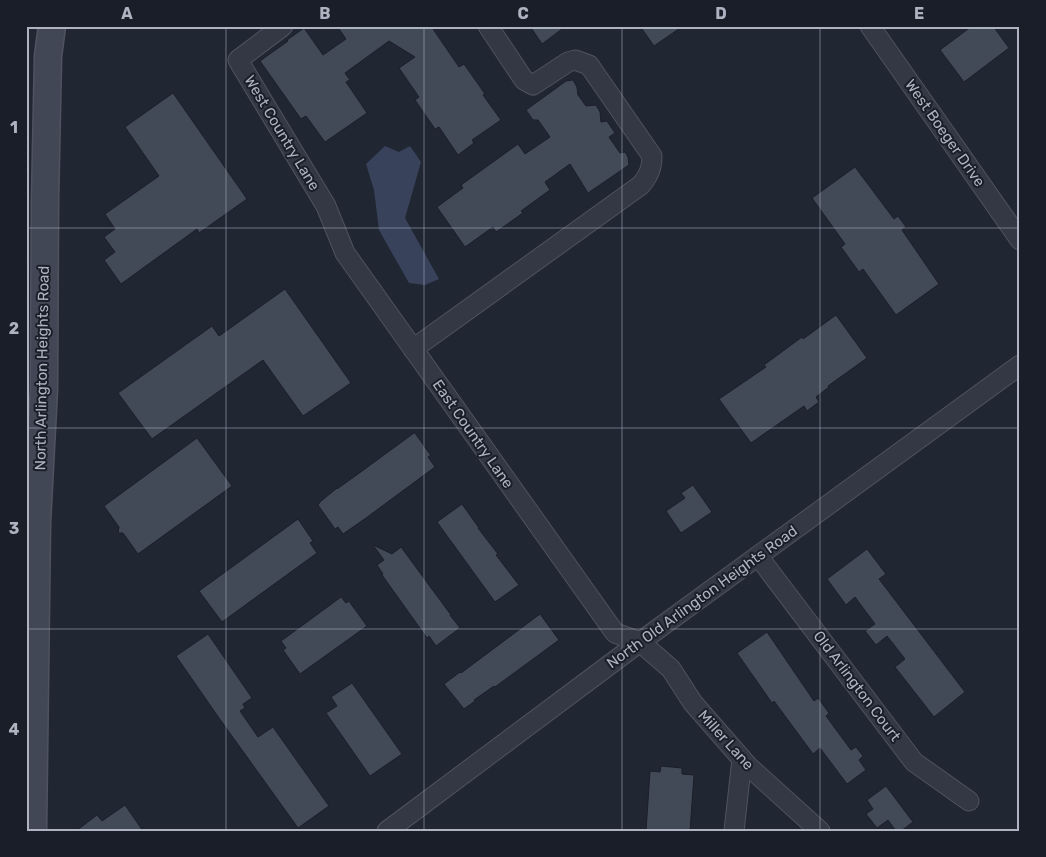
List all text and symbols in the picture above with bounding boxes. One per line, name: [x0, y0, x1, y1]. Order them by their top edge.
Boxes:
text: A: [121, 4, 133, 23]
text: B: [319, 4, 331, 23]
text: C: [517, 4, 529, 23]
text: D: [715, 4, 727, 23]
text: E: [914, 4, 924, 23]
street label: West Country Lane: [240, 72, 324, 194]
street label: West Boeger Drive: [901, 76, 989, 190]
text: 1: [10, 118, 18, 137]
street label: North Arlington Heights Road: [31, 265, 53, 471]
text: 2: [9, 319, 19, 338]
street label: East Country Lane: [429, 376, 517, 492]
text: 3: [9, 519, 19, 538]
street label: North Old Arlington Heights Road: [603, 522, 801, 672]
street label: Old Arlington Court: [810, 627, 904, 745]
street label: Miller Lane: [694, 706, 758, 774]
text: 4: [9, 720, 20, 739]

